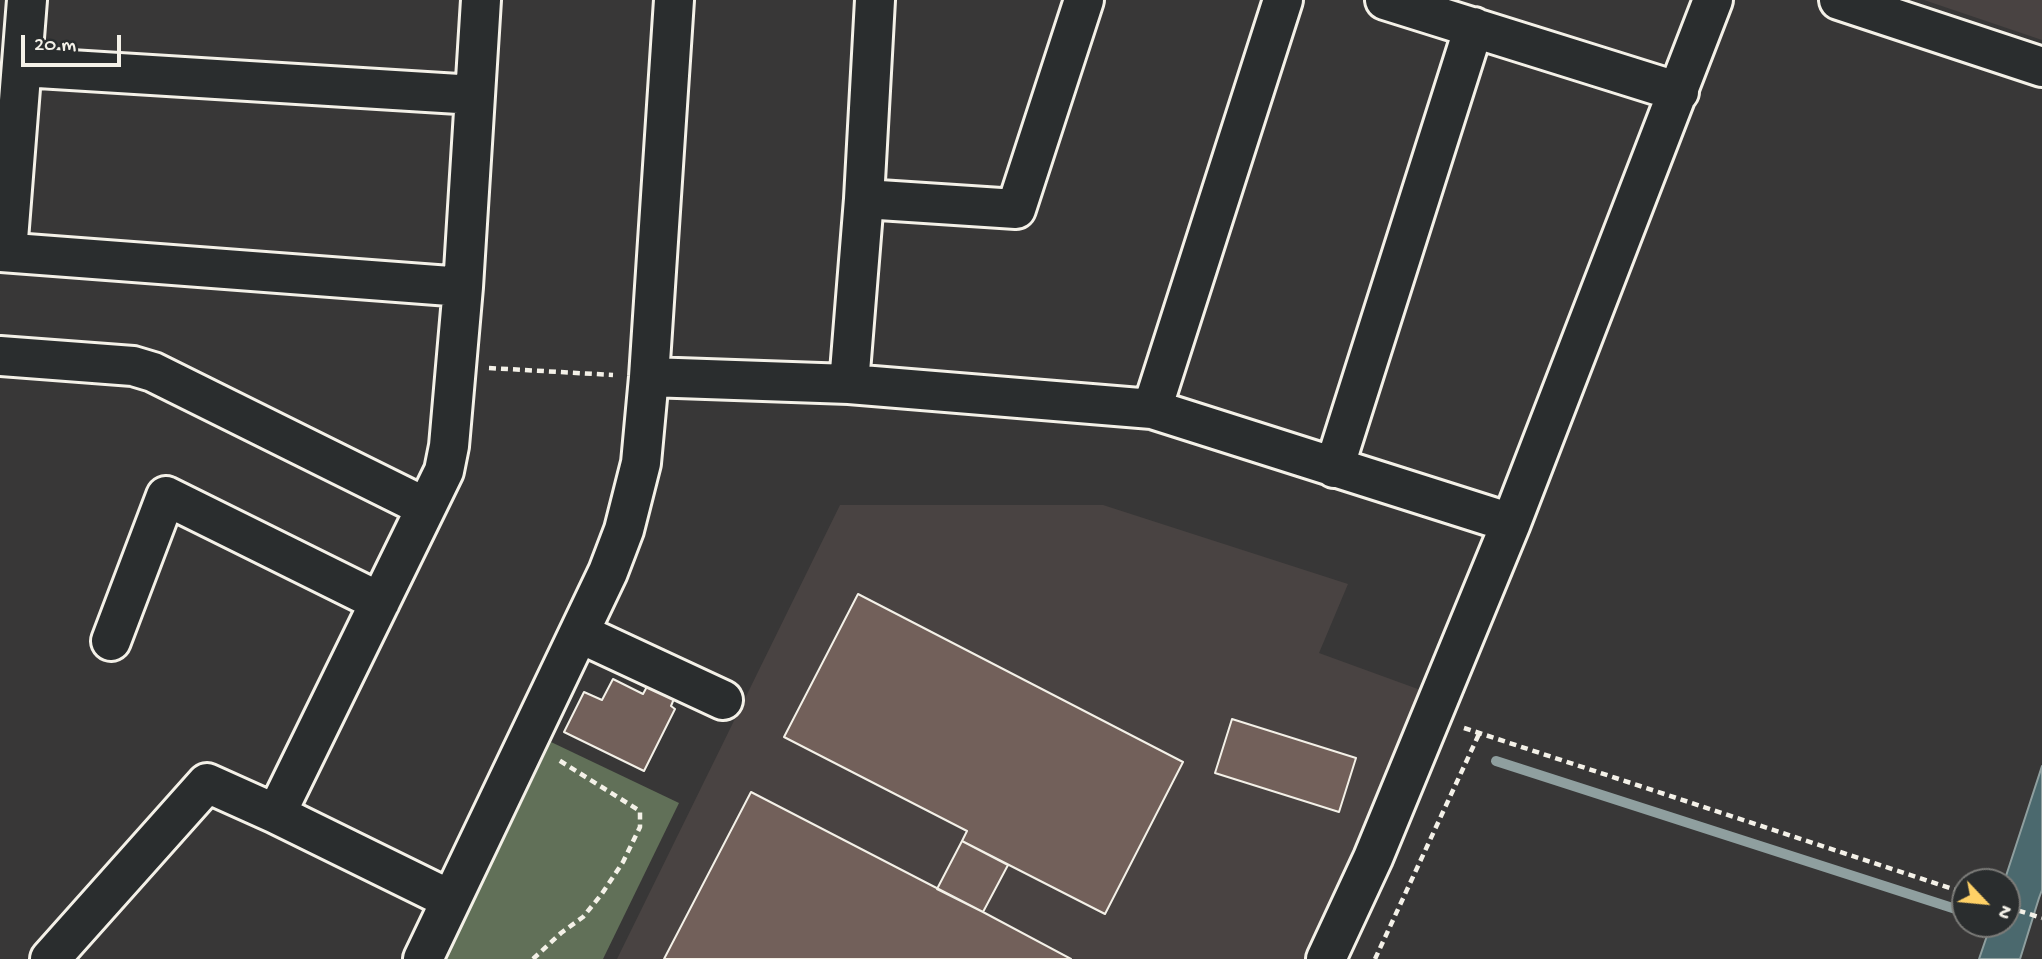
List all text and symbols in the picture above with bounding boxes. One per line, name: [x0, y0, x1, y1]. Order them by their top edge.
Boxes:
scale bar: [24, 21, 124, 65]
text: 20 m: [34, 34, 76, 59]
north arrow: [1951, 868, 2021, 938]
text: N: [1990, 901, 2017, 922]

